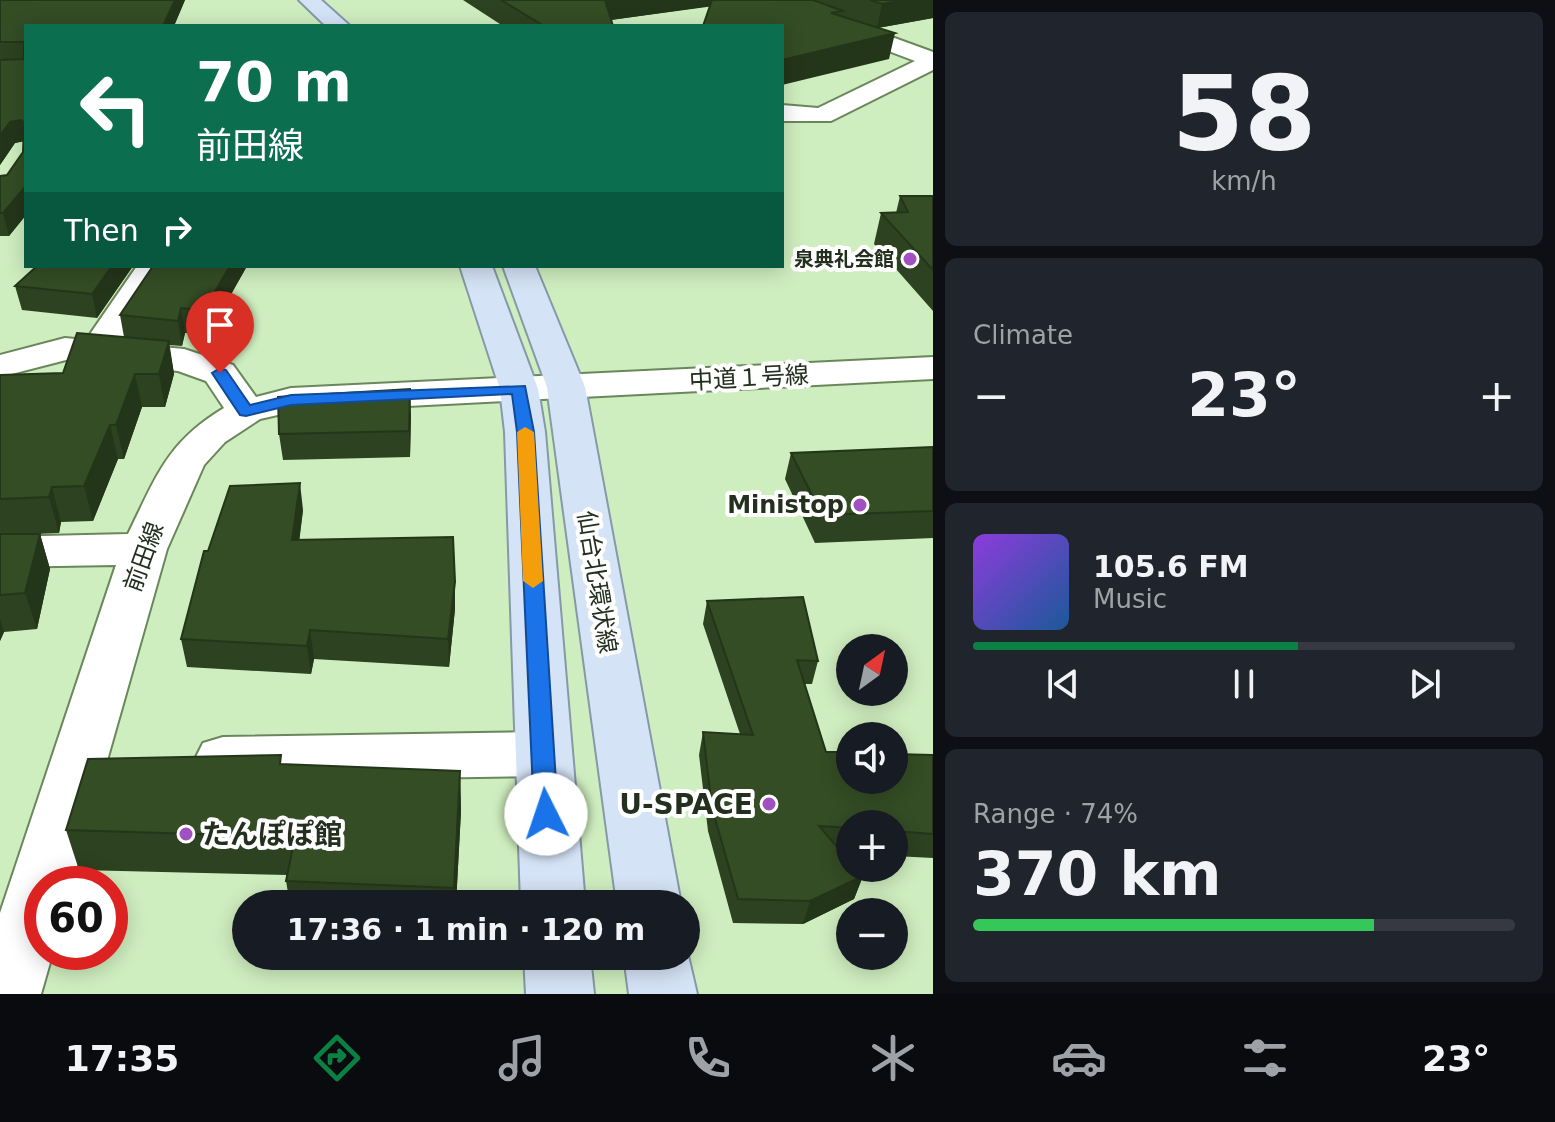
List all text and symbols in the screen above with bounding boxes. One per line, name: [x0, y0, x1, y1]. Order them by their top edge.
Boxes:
text: 70 m: [196, 49, 352, 114]
text: 58: [1172, 53, 1316, 175]
icon: left: [64, 56, 168, 160]
text: 前田線: [196, 125, 304, 166]
text: km/h: [1211, 166, 1277, 196]
icon: right: [155, 208, 199, 252]
text: Then: [64, 213, 139, 248]
place label: 泉典礼会館: [794, 247, 894, 271]
marker: 泉典礼会館: [901, 250, 919, 268]
pin: [186, 291, 254, 373]
icon: arrive: [198, 303, 242, 347]
text: Climate: [973, 320, 1073, 350]
text: 23°: [1187, 360, 1301, 430]
street label: 中道１号線: [688, 361, 810, 395]
text: −: [973, 370, 1010, 421]
text: +: [1478, 370, 1515, 421]
place label: Ministop: [727, 491, 844, 519]
marker: Ministop: [851, 496, 869, 514]
street label: 仙台北環状線: [572, 509, 622, 655]
street label: 前田線: [119, 518, 169, 596]
text: 105.6 FM: [1093, 549, 1249, 584]
text: Music: [1093, 584, 1167, 614]
north arrow: [836, 634, 908, 706]
map controls: [836, 634, 908, 970]
icon: previous: [1041, 662, 1085, 706]
icon: pause: [1222, 662, 1266, 706]
icon: next: [1403, 662, 1447, 706]
button: sound: [836, 722, 908, 794]
position arrow: [504, 772, 588, 856]
place label: U-SPACE: [619, 788, 753, 821]
marker: U-SPACE: [760, 795, 778, 813]
text: Range · 74%: [973, 799, 1138, 829]
button: +: [836, 810, 908, 882]
place label: たんぽぽ館: [202, 818, 342, 851]
marker: たんぽぽ館: [177, 825, 195, 843]
text: 370 km: [973, 839, 1222, 909]
speed limit sign: 60: [24, 866, 128, 970]
button: −: [836, 898, 908, 970]
text: 17:36 · 1 min · 120 m: [287, 912, 645, 947]
icon: directions: [309, 1030, 365, 1086]
icon: music: [494, 1030, 550, 1086]
icon: phone: [680, 1030, 736, 1086]
icon: climate: [865, 1030, 921, 1086]
icon: car: [1051, 1030, 1107, 1086]
icon: filters: [1237, 1030, 1293, 1086]
text: 17:35: [65, 1038, 179, 1079]
text: 23°: [1422, 1038, 1490, 1079]

